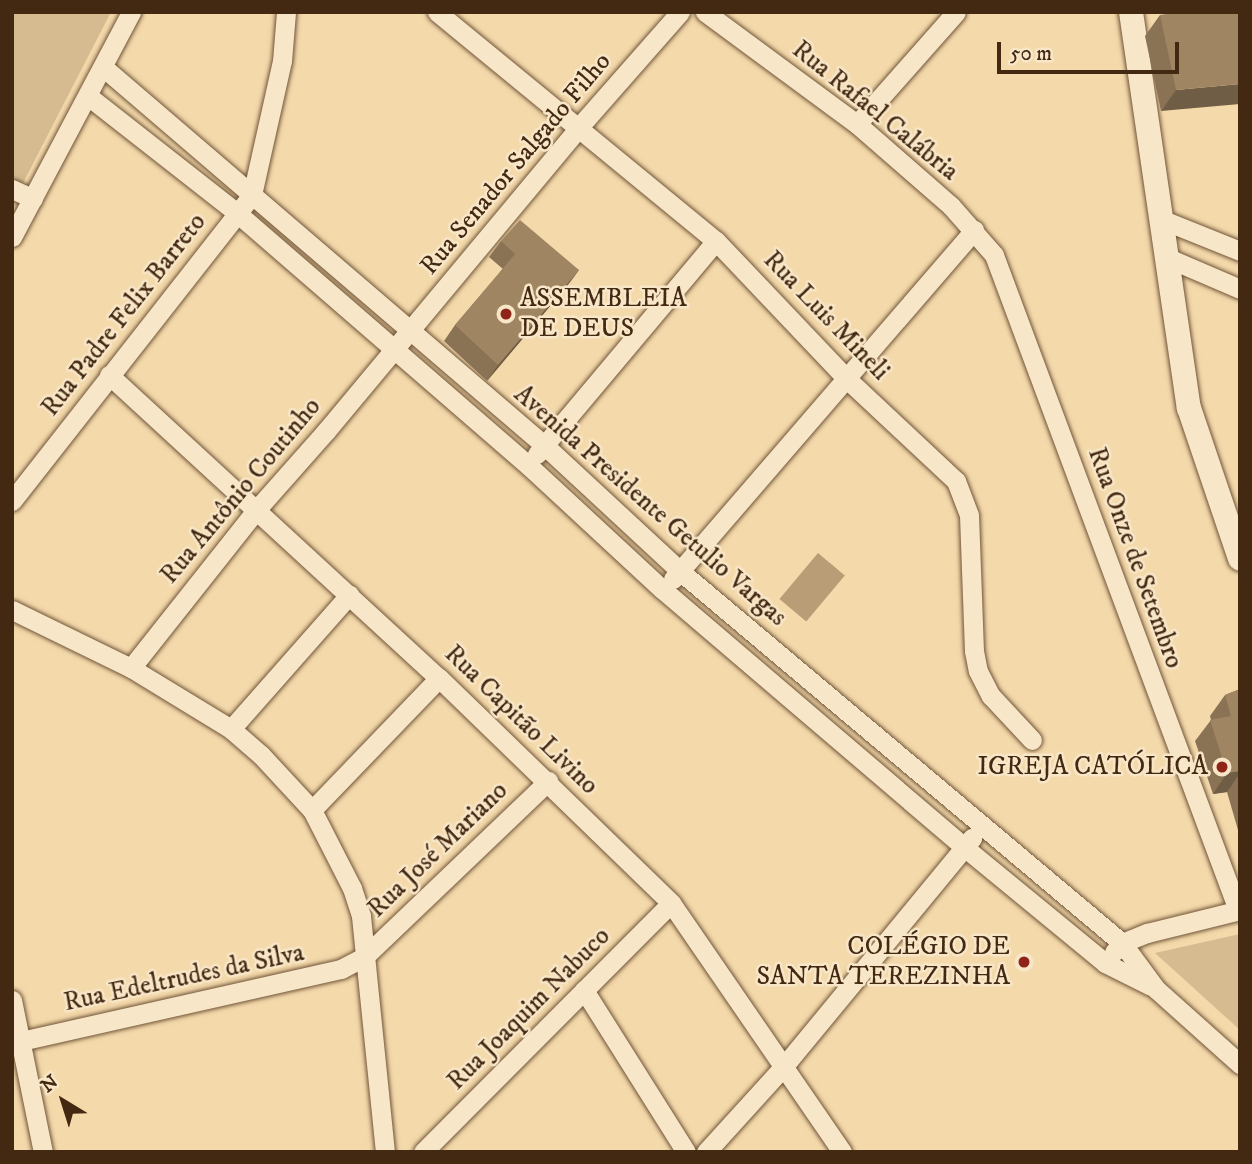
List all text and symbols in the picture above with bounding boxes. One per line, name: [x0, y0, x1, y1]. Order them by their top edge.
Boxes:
scale bar: [1000, 28, 1182, 72]
street label: Rua Rafael Calábria: [786, 34, 964, 188]
text: 50 m: [1010, 41, 1052, 67]
street label: Rua Senador Salgado Filho: [414, 47, 618, 281]
street label: Rua Padre Felix Barreto: [35, 207, 213, 423]
street label: Rua Luis Mineli: [756, 245, 896, 387]
place label: ASSEMBLEIA DE DEUS: [520, 283, 687, 344]
marker: ASSEMBLEIA DE DEUS: [498, 306, 514, 322]
street label: Avenida Presidente Getulio Vargas: [507, 379, 793, 633]
street label: Rua Antônio Coutinho: [154, 392, 328, 590]
street label: Rua Onze de Setembro: [1081, 443, 1189, 673]
street label: Rua Capitão Livino: [438, 639, 604, 801]
place label: IGREJA CATÓLICA: [978, 751, 1208, 783]
marker: IGREJA CATÓLICA: [1214, 759, 1230, 775]
street label: Rua José Mariano: [362, 775, 514, 925]
street label: Rua Joaquim Nabuco: [441, 921, 617, 1097]
place label: COLÉGIO DE SANTA TEREZINHA: [756, 931, 1010, 992]
street label: Rua Edeltrudes da Silva: [61, 937, 307, 1019]
marker: COLÉGIO DE SANTA TEREZINHA: [1016, 954, 1032, 970]
north arrow: [28, 1066, 98, 1136]
text: N: [37, 1070, 63, 1098]

